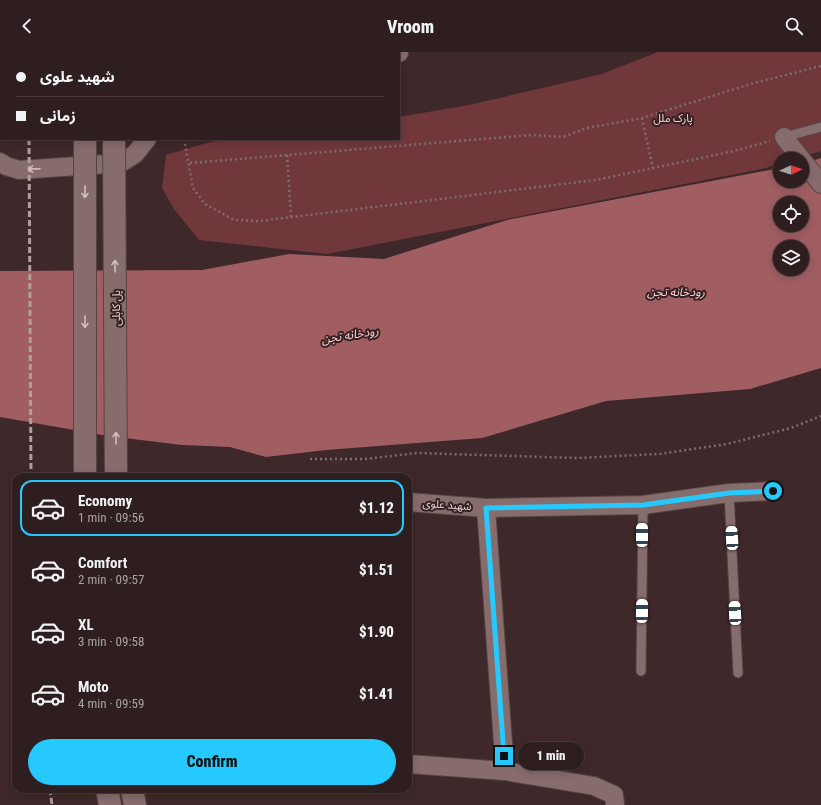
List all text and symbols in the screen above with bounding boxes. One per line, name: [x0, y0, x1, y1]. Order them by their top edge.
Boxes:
icon: back: [16, 15, 38, 37]
icon: search: [783, 15, 805, 37]
text: Vroom: [387, 16, 434, 37]
text: شهید علوی: [40, 68, 115, 86]
text: زمانی: [40, 107, 76, 125]
park label: پارک ملل: [653, 112, 693, 126]
north arrow: [773, 152, 809, 188]
map controls: [773, 152, 809, 276]
one-way arrow: [28, 166, 41, 173]
one-way arrow: [81, 185, 89, 198]
button: locate: [773, 196, 809, 232]
button: layers: [773, 240, 809, 276]
one-way arrow: [111, 260, 119, 273]
water label: رودخانه تجن: [647, 285, 706, 299]
street label: پل کابلی: [110, 290, 124, 326]
one-way arrow: [81, 315, 89, 328]
water label: رودخانه تجن: [320, 323, 380, 346]
one-way arrow: [112, 432, 120, 445]
route start: [764, 482, 782, 500]
icon: car: [30, 490, 66, 526]
text: Economy: [78, 492, 132, 510]
street label: شهید علوی: [422, 497, 472, 513]
text: $1.12: [359, 499, 394, 517]
text: 1 min · 09:56: [78, 510, 144, 525]
car: [636, 523, 648, 547]
car: [725, 526, 739, 550]
icon: car: [30, 552, 66, 588]
text: Comfort: [78, 554, 127, 572]
text: $1.51: [359, 561, 394, 579]
text: 2 min · 09:57: [78, 572, 144, 587]
car: [636, 599, 648, 623]
car: [728, 601, 742, 625]
icon: car: [30, 614, 66, 650]
text: XL: [78, 616, 94, 634]
text: $1.90: [359, 623, 394, 641]
text: 3 min · 09:58: [78, 634, 144, 649]
icon: car: [30, 676, 66, 712]
text: Moto: [78, 678, 109, 696]
text: $1.41: [359, 685, 394, 703]
text: 4 min · 09:59: [78, 696, 144, 711]
button: Confirm: [28, 739, 396, 785]
callout: 1 min: [518, 742, 584, 770]
route end: [495, 747, 513, 765]
text: 1 min: [537, 748, 565, 763]

